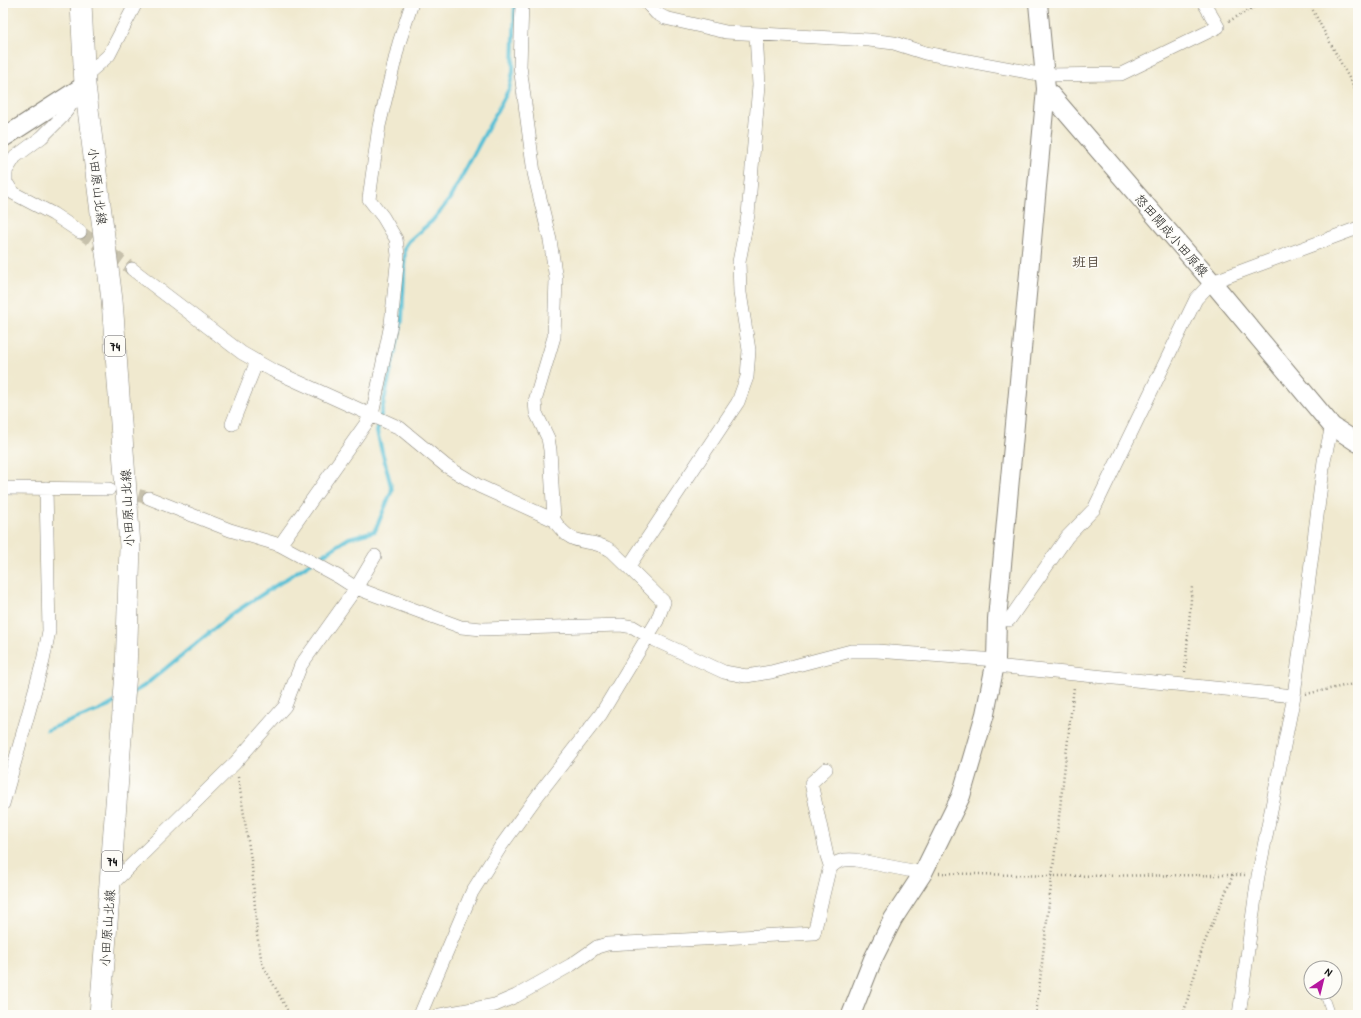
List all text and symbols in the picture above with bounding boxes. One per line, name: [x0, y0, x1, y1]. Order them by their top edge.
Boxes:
street label: 小田原山北線: [84, 146, 112, 227]
street label: 怒田開成小田原線: [1131, 190, 1214, 281]
district label: 班目: [1072, 252, 1100, 271]
road number: 74: [105, 336, 125, 356]
street label: 小田原山北線: [116, 468, 138, 547]
road number: 74: [102, 851, 122, 871]
street label: 小田原山北線: [95, 887, 119, 968]
north arrow: [1303, 960, 1343, 1000]
text: N: [1322, 964, 1335, 979]

